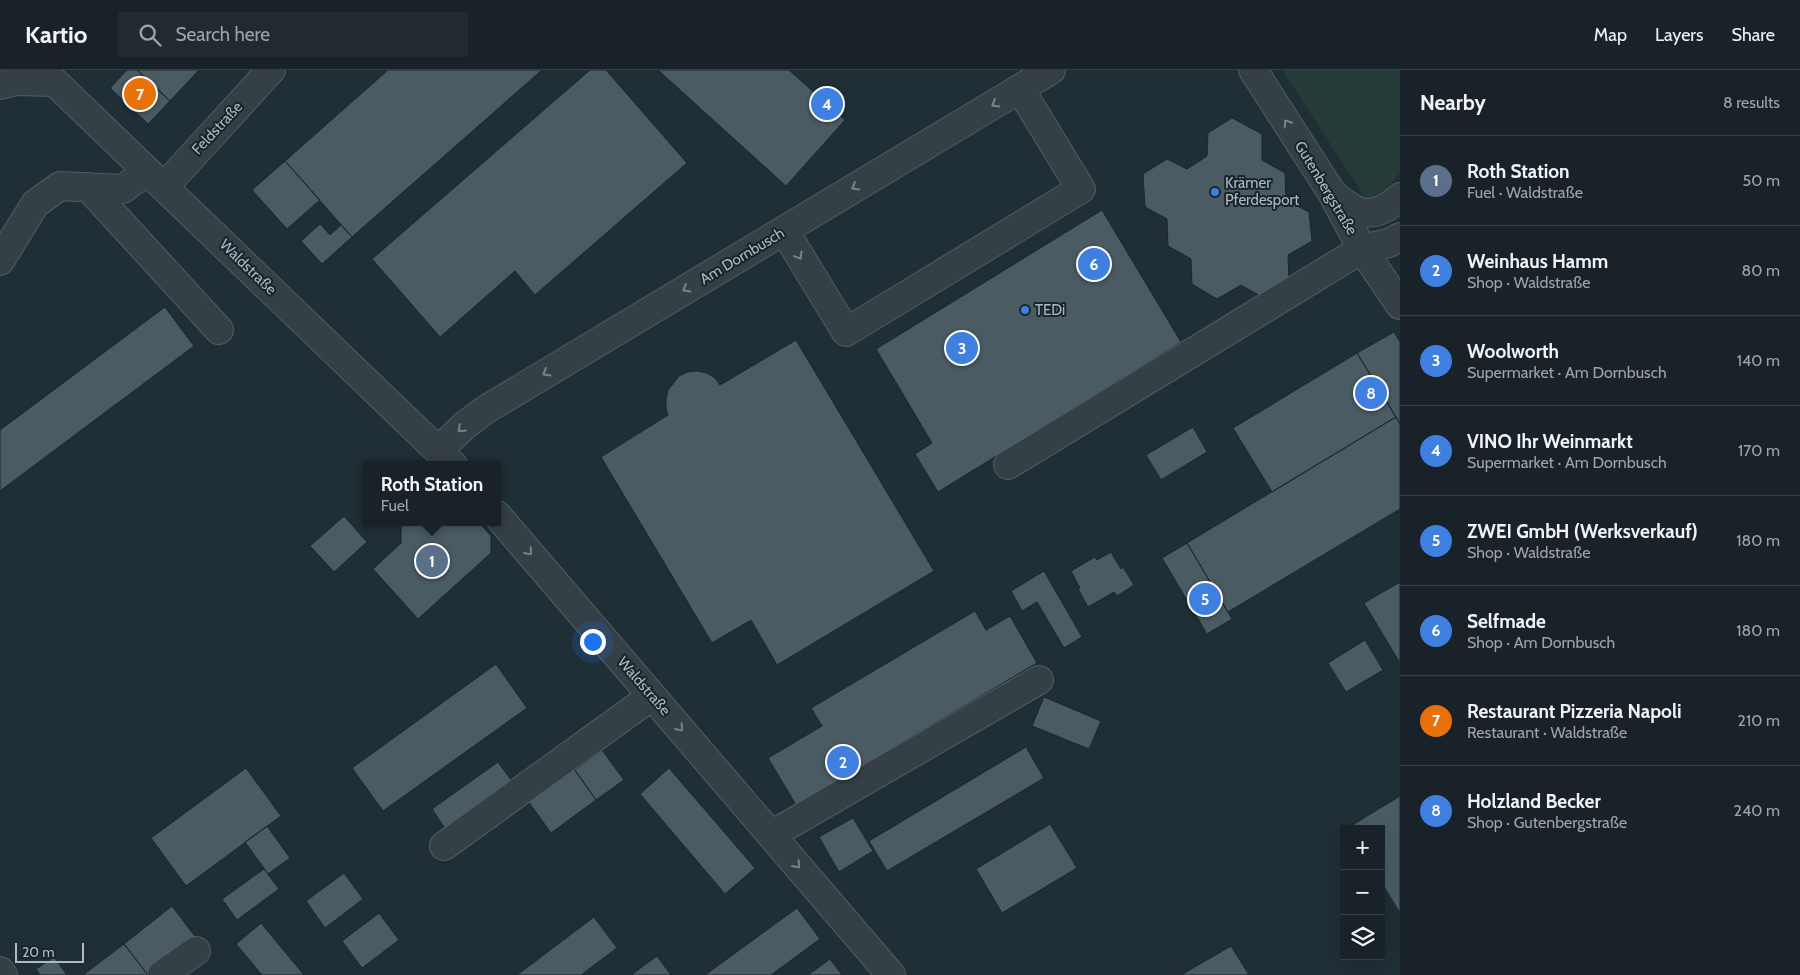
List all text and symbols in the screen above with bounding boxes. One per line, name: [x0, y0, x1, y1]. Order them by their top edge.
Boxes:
search box: [118, 12, 468, 57]
text: Kartio: [25, 20, 88, 49]
icon: search: [136, 21, 164, 49]
text: Search here: [176, 23, 270, 46]
text: Map: [1594, 24, 1627, 46]
text: Layers: [1655, 24, 1704, 46]
text: Share: [1732, 24, 1775, 46]
pin: 7: [124, 75, 156, 113]
pin: 4: [811, 85, 843, 123]
text: Nearby: [1420, 90, 1486, 115]
text: 8 results: [1723, 93, 1780, 112]
street label: Feldstraße: [188, 97, 246, 158]
one-way arrow: [991, 98, 1000, 108]
one-way arrow: [1283, 119, 1293, 128]
street label: Gutenbergstraße: [1291, 138, 1361, 238]
text: Roth Station: [1467, 160, 1570, 183]
text: 1: [1433, 171, 1439, 190]
text: 50 m: [1743, 171, 1780, 190]
place label: Krämer Pferdesport: [1225, 174, 1299, 209]
one-way arrow: [852, 181, 861, 191]
text: Fuel · Waldstraße: [1467, 183, 1583, 202]
marker: Krämer Pferdesport: [1209, 186, 1221, 198]
street label: Am Dornbusch: [697, 224, 787, 288]
street label: Waldstraße: [216, 236, 280, 299]
pin: 6: [1078, 245, 1110, 283]
text: Weinhaus Hamm: [1467, 250, 1608, 273]
one-way arrow: [793, 251, 803, 260]
text: 2: [1432, 261, 1440, 280]
text: 80 m: [1742, 261, 1780, 280]
text: Shop · Waldstraße: [1467, 273, 1590, 292]
one-way arrow: [682, 283, 691, 293]
place label: TEDi: [1035, 301, 1065, 319]
marker: TEDi: [1019, 304, 1031, 316]
pin: 3: [946, 329, 978, 367]
text: Woolworth: [1467, 340, 1559, 363]
text: 3: [1432, 351, 1440, 370]
text: 140 m: [1737, 351, 1780, 370]
text: Supermarket · Am Dornbusch: [1467, 363, 1667, 382]
one-way arrow: [543, 366, 552, 376]
pin: 8: [1355, 374, 1387, 412]
one-way arrow: [458, 423, 467, 432]
text: VINO Ihr Weinmarkt: [1467, 430, 1633, 453]
text: 4: [1431, 441, 1441, 460]
text: 170 m: [1738, 441, 1780, 460]
text: Supermarket · Am Dornbusch: [1467, 453, 1667, 472]
popup: [363, 461, 501, 526]
text: Roth Station: [381, 473, 483, 496]
text: Fuel: [381, 496, 409, 515]
text: ZWEI GmbH (Werksverkauf): [1467, 520, 1698, 543]
text: 5: [1432, 531, 1440, 550]
text: 180 m: [1736, 531, 1780, 550]
pin: 1: [416, 542, 448, 580]
text: Shop · Waldstraße: [1467, 543, 1590, 562]
one-way arrow: [523, 546, 531, 555]
pin: 5: [1189, 580, 1221, 618]
text: Selfmade: [1467, 610, 1546, 633]
text: 6: [1432, 621, 1441, 640]
text: 180 m: [1736, 621, 1780, 640]
your location: [580, 629, 606, 655]
text: Shop · Am Dornbusch: [1467, 633, 1615, 652]
street label: Waldstraße: [614, 653, 675, 719]
text: Restaurant Pizzeria Napoli: [1467, 700, 1681, 723]
text: 7: [1432, 711, 1440, 730]
text: 210 m: [1738, 711, 1780, 730]
one-way arrow: [674, 723, 683, 732]
text: Restaurant · Waldstraße: [1467, 723, 1627, 742]
pin: 2: [827, 743, 859, 781]
text: Holzland Becker: [1467, 790, 1601, 813]
text: 8: [1431, 801, 1441, 820]
text: 240 m: [1734, 801, 1780, 820]
text: Shop · Gutenbergstraße: [1467, 813, 1627, 832]
map controls: [1340, 825, 1385, 960]
button: +: [1340, 825, 1385, 870]
one-way arrow: [792, 859, 800, 868]
button: −: [1340, 870, 1385, 915]
button: layers: [1340, 915, 1385, 960]
scale bar: [15, 940, 84, 963]
text: 20 m: [22, 943, 55, 961]

